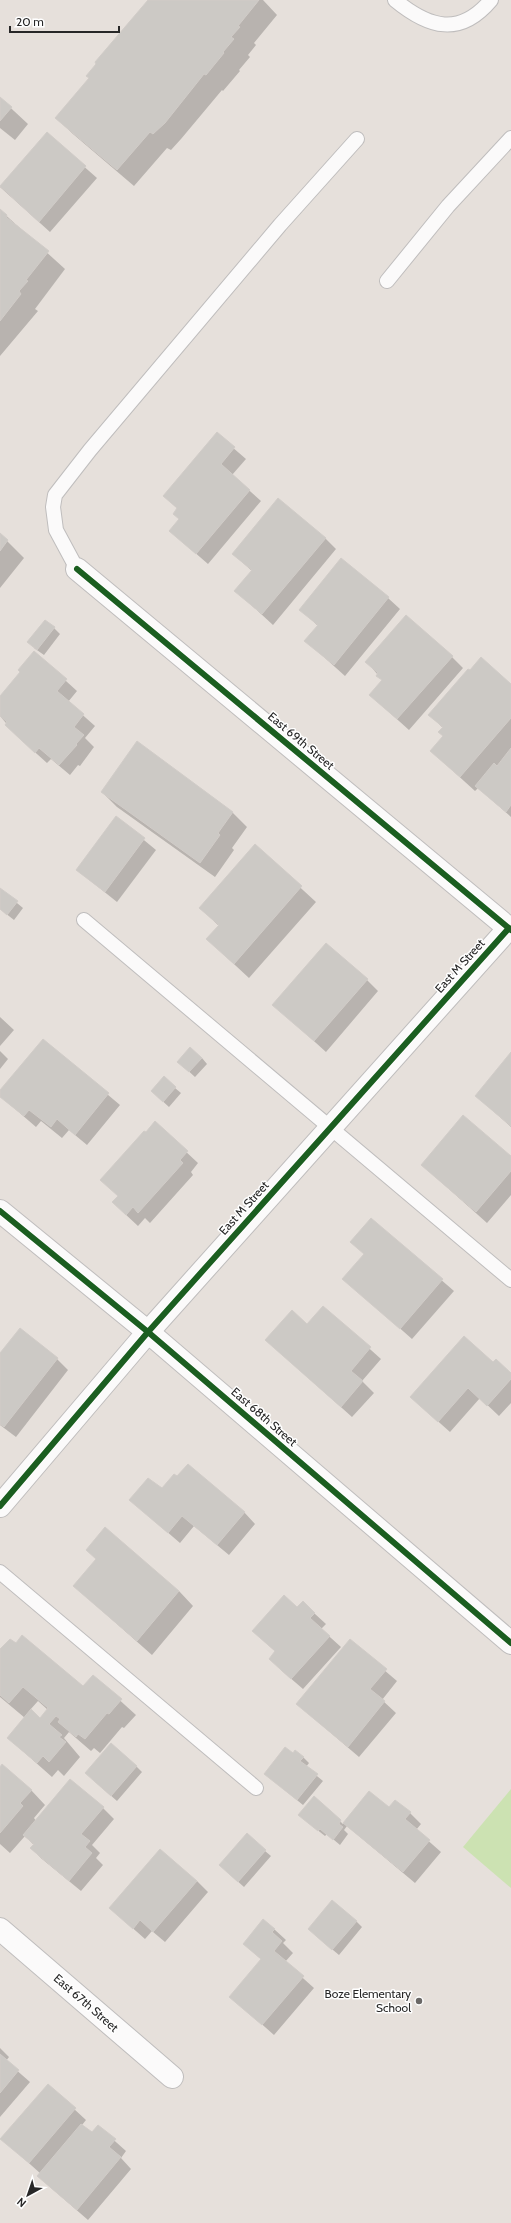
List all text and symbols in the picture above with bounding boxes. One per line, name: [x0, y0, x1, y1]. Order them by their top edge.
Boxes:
scale bar: [10, 8, 119, 34]
text: 20 m: [16, 14, 44, 29]
street label: East 69th Street: [265, 709, 337, 773]
street label: East M Street: [432, 936, 488, 996]
street label: East M Street: [216, 1178, 272, 1238]
street label: East 68th Street: [228, 1384, 300, 1449]
street label: East 67th Street: [51, 1970, 122, 2035]
place label: Boze Elementary School: [324, 1986, 411, 2015]
marker: Boze Elementary School: [414, 1996, 424, 2006]
north arrow: [8, 2175, 48, 2215]
text: N: [14, 2195, 29, 2211]

